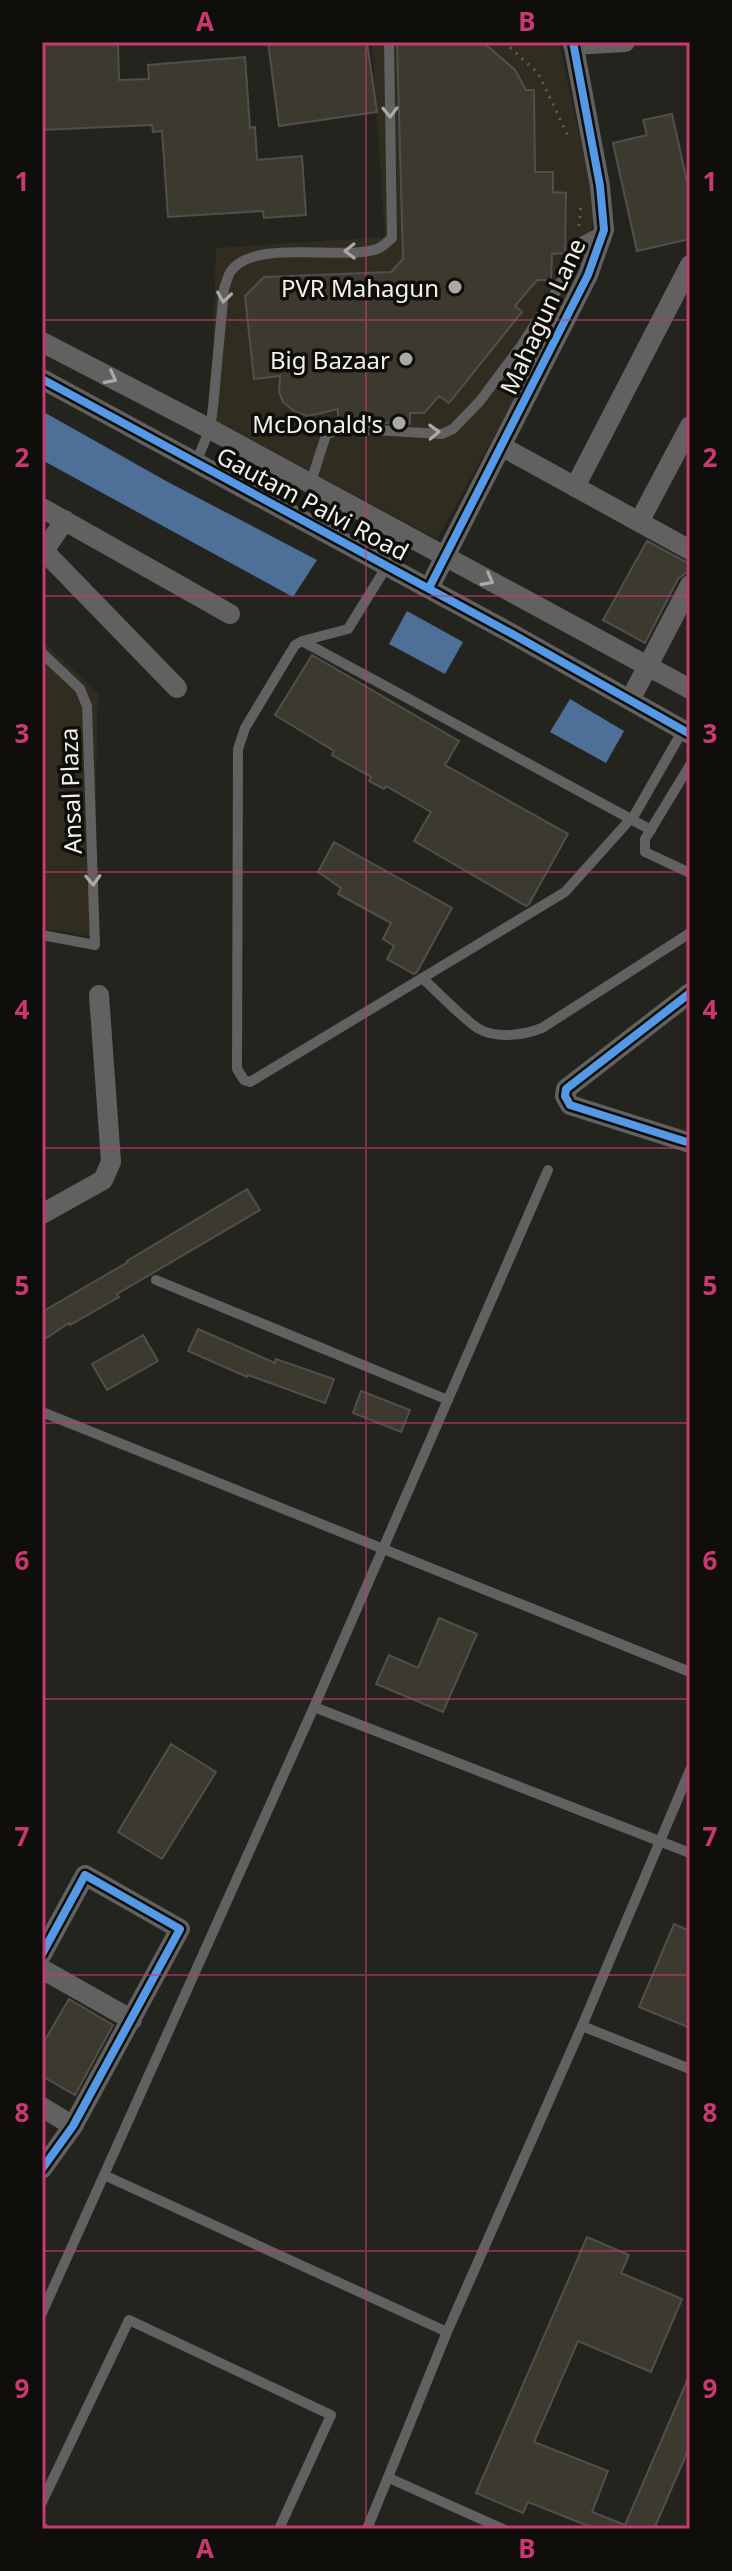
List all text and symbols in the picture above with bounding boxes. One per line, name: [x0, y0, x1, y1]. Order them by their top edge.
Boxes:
text: A: [196, 3, 214, 39]
text: B: [518, 3, 536, 39]
one-way arrow: [381, 106, 399, 119]
text: 1: [15, 163, 29, 199]
text: 1: [703, 163, 717, 199]
street label: Mahagun Lane: [491, 233, 593, 399]
one-way arrow: [343, 242, 356, 260]
place label: PVR Mahagun: [281, 271, 439, 304]
marker: PVR Mahagun: [446, 278, 464, 296]
one-way arrow: [216, 290, 233, 304]
place label: Big Bazaar: [270, 343, 390, 376]
marker: Big Bazaar: [397, 350, 415, 368]
one-way arrow: [103, 368, 118, 383]
place label: McDonald's: [252, 407, 383, 440]
marker: McDonald's: [390, 414, 408, 432]
one-way arrow: [428, 424, 441, 441]
street label: Gautam Palvi Road: [211, 438, 415, 568]
text: 2: [15, 439, 30, 475]
text: 2: [703, 439, 718, 475]
one-way arrow: [480, 570, 495, 585]
text: 3: [15, 715, 29, 751]
text: 3: [703, 715, 717, 751]
street label: Ansal Plaza: [51, 727, 89, 855]
one-way arrow: [85, 874, 102, 887]
text: 4: [15, 991, 30, 1027]
text: 4: [703, 991, 718, 1027]
text: 5: [15, 1267, 29, 1303]
text: 5: [703, 1267, 717, 1303]
text: 6: [15, 1542, 30, 1578]
text: 6: [703, 1542, 718, 1578]
text: 7: [15, 1818, 30, 1854]
text: 7: [703, 1818, 718, 1854]
text: 8: [15, 2094, 29, 2130]
text: 8: [703, 2094, 717, 2130]
text: 9: [15, 2370, 29, 2406]
text: 9: [703, 2370, 717, 2406]
text: A: [196, 2530, 214, 2566]
text: B: [518, 2530, 536, 2566]

